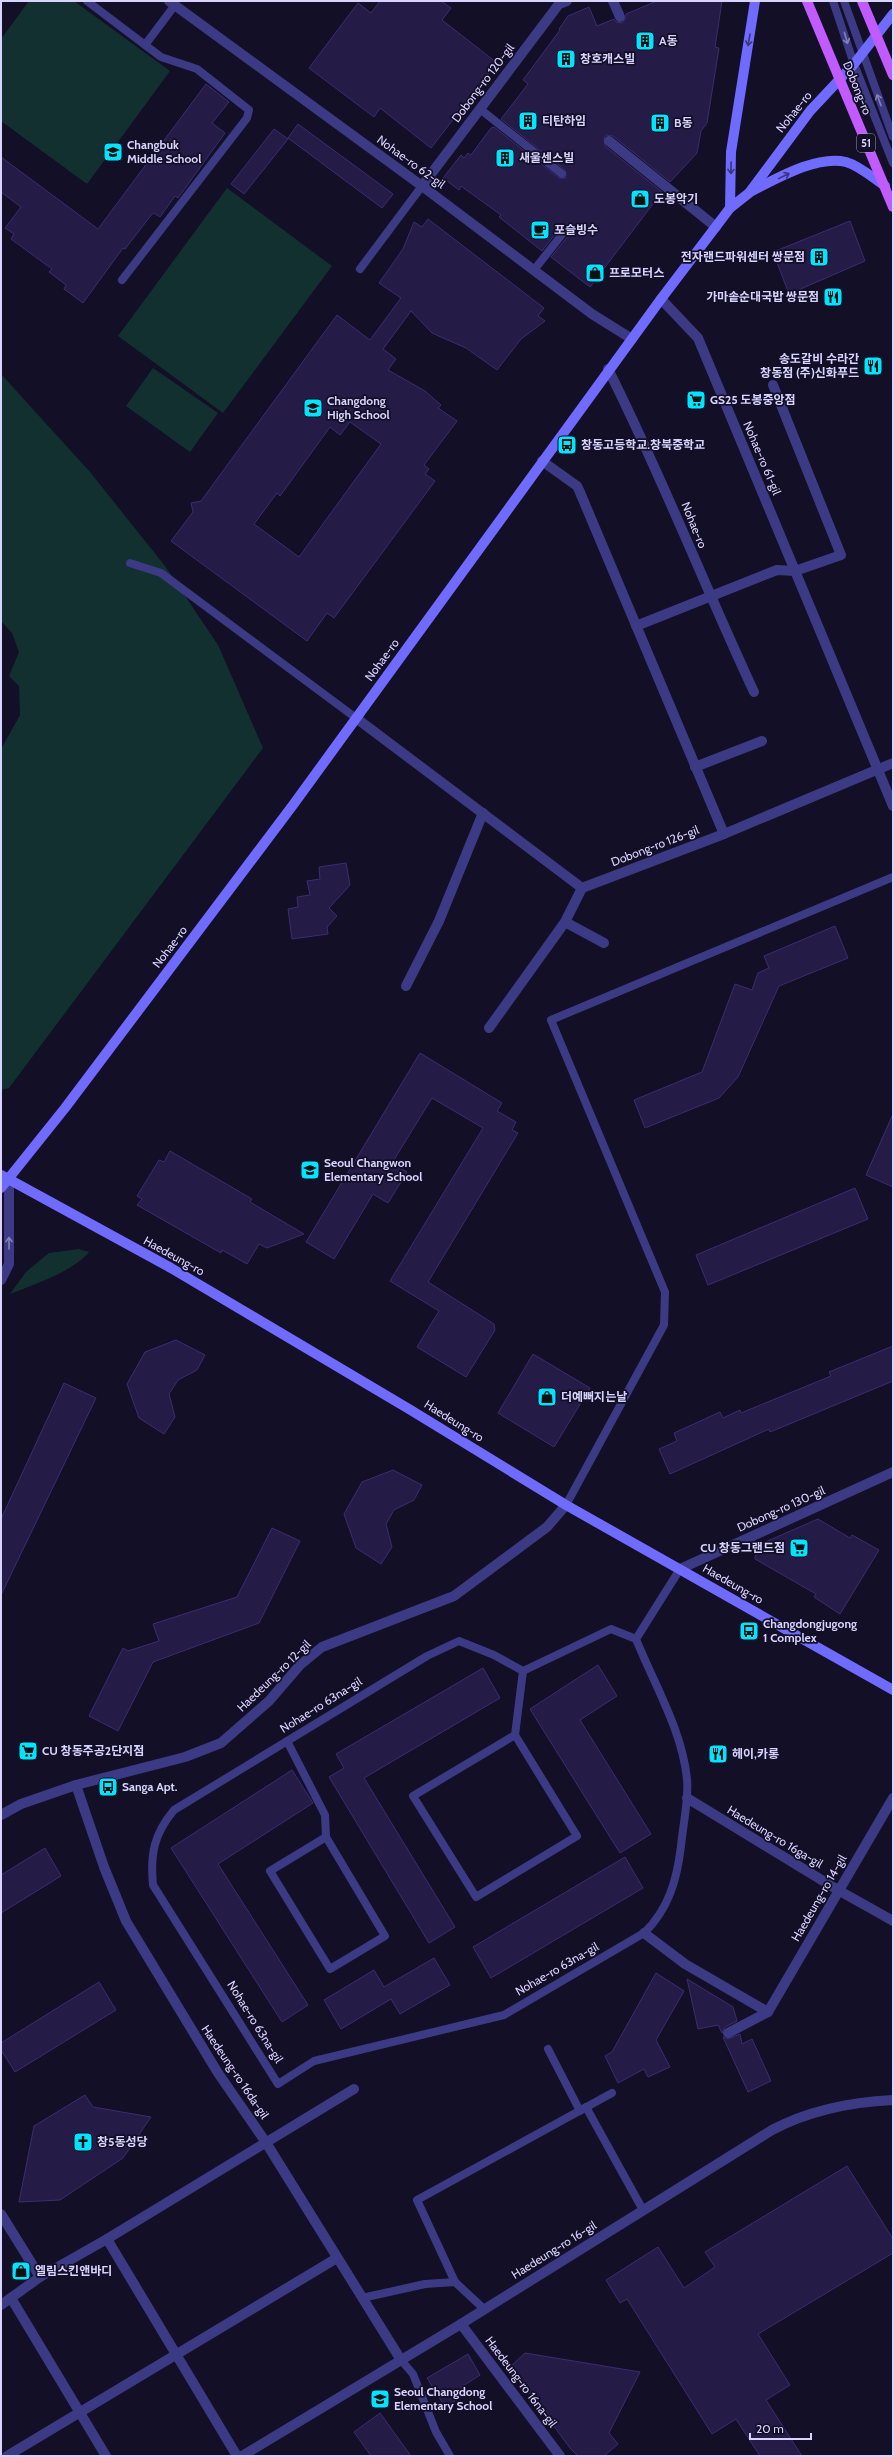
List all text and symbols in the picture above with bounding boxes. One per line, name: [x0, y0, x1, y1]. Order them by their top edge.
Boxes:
building icon: A동: [634, 30, 656, 52]
one-way arrow: [843, 31, 850, 44]
place label: A동: [659, 33, 678, 48]
one-way arrow: [745, 33, 753, 46]
street label: Dobong-ro 120-gil: [448, 40, 517, 125]
building icon: 창호캐스빌: [555, 48, 577, 70]
place label: 창호캐스빌: [580, 51, 635, 66]
street label: Dobong-ro: [840, 59, 875, 117]
street label: Nohae-ro: [772, 88, 815, 135]
one-way arrow: [874, 95, 882, 107]
building icon: 티탄하임: [517, 110, 539, 132]
building icon: B동: [649, 112, 671, 134]
place label: 티탄하임: [542, 113, 586, 128]
place label: B동: [674, 115, 693, 130]
street label: Nohae-ro 62-gil: [374, 132, 449, 192]
road number: 51: [857, 134, 875, 152]
place label: Changbuk Middle School: [127, 137, 201, 166]
school or university icon: Changbuk Middle School: [102, 141, 124, 163]
building icon: 새울센스빌: [494, 147, 516, 169]
place label: 새울센스빌: [519, 150, 574, 165]
one-way arrow: [727, 161, 735, 174]
one-way arrow: [777, 172, 789, 179]
shop icon: 도봉악기: [629, 188, 651, 210]
place label: 도봉악기: [654, 191, 698, 206]
cafe icon: 포슬빙수: [529, 219, 551, 241]
place label: 포슬빙수: [554, 222, 598, 237]
building icon: 전자랜드파워센터 쌍문점: [808, 246, 830, 268]
place label: 전자랜드파워센터 쌍문점: [681, 249, 805, 264]
shop icon: 프로모터스: [584, 262, 606, 284]
place label: 프로모터스: [609, 265, 664, 280]
restaurant icon: 가마솥순대국밥 쌍문점: [822, 286, 844, 308]
place label: 가마솥순대국밥 쌍문점: [706, 289, 819, 304]
place label: 송도갈비 수라간 창동점 (주)신화푸드: [760, 351, 859, 380]
restaurant icon: 송도갈비 수라간 창동점 (주)신화푸드: [862, 355, 884, 377]
supermarket icon: GS25 도봉중앙점: [685, 389, 707, 411]
place label: GS25 도봉중앙점: [710, 392, 796, 407]
place label: Changdong High School: [327, 393, 390, 422]
school or university icon: Changdong High School: [302, 397, 324, 419]
street label: Nohae-ro 61-gil: [740, 419, 785, 497]
bus stop icon: 창동고등학교.창북중학교: [556, 434, 578, 456]
place label: 창동고등학교.창북중학교: [581, 437, 705, 452]
street label: Nohae-ro: [678, 499, 711, 551]
street label: Nohae-ro: [361, 635, 402, 684]
street label: Dobong-ro 126-gil: [609, 822, 701, 869]
street label: Nohae-ro: [149, 922, 190, 971]
place label: Seoul Changwon Elementary School: [324, 1155, 422, 1184]
school or university icon: Seoul Changwon Elementary School: [299, 1159, 321, 1181]
street label: Haedeung-ro: [141, 1233, 208, 1279]
one-way arrow: [5, 1237, 13, 1250]
shop icon: 더예뻐지는날: [536, 1386, 558, 1408]
place label: 더예뻐지는날: [561, 1389, 627, 1404]
street label: Haedeung-ro: [422, 1396, 487, 1445]
street label: Dobong-ro 130-gil: [735, 1482, 827, 1535]
supermarket icon: CU 창동그랜드점: [788, 1537, 810, 1559]
place label: CU 창동그랜드점: [700, 1540, 785, 1555]
street label: Haedeung-ro: [700, 1560, 767, 1607]
place label: Changdongjugong 1 Complex: [763, 1616, 857, 1645]
bus stop icon: Changdongjugong 1 Complex: [738, 1620, 760, 1642]
street label: Haedeung-ro 12-gil: [234, 1637, 314, 1715]
street label: Nohae-ro 63na-gil: [277, 1673, 365, 1736]
supermarket icon: CU 창동주공2단지점: [17, 1740, 39, 1762]
place label: CU 창동주공2단지점: [42, 1743, 144, 1758]
restaurant icon: 헤이,카롱: [707, 1743, 729, 1765]
place label: 헤이,카롱: [732, 1746, 779, 1761]
bus stop icon: Sanga Apt.: [97, 1776, 119, 1798]
place label: Sanga Apt.: [122, 1779, 178, 1794]
street label: Haedeung-ro 16ga-gil: [725, 1802, 826, 1871]
street label: Haedeung-ro 14-gil: [788, 1852, 850, 1944]
street label: Nohae-ro 63na-gil: [512, 1939, 601, 1999]
street label: Nohae-ro 63na-gil: [224, 1978, 287, 2066]
street label: Haedeung-ro 16da-gil: [198, 2022, 272, 2122]
church icon: 창5동성당: [72, 2131, 94, 2153]
place label: 창5동성당: [97, 2134, 148, 2149]
street label: Haedeung-ro 16-gil: [508, 2217, 599, 2282]
shop icon: 엘림스킨앤바디: [10, 2260, 32, 2282]
place label: 엘림스킨앤바디: [35, 2263, 112, 2278]
street label: Haedeung-ro 16na-gil: [482, 2333, 561, 2430]
place label: Seoul Changdong Elementary School: [394, 2384, 492, 2413]
school or university icon: Seoul Changdong Elementary School: [369, 2388, 391, 2410]
scale bar: [750, 2415, 811, 2441]
text: 20 m: [756, 2421, 784, 2436]

